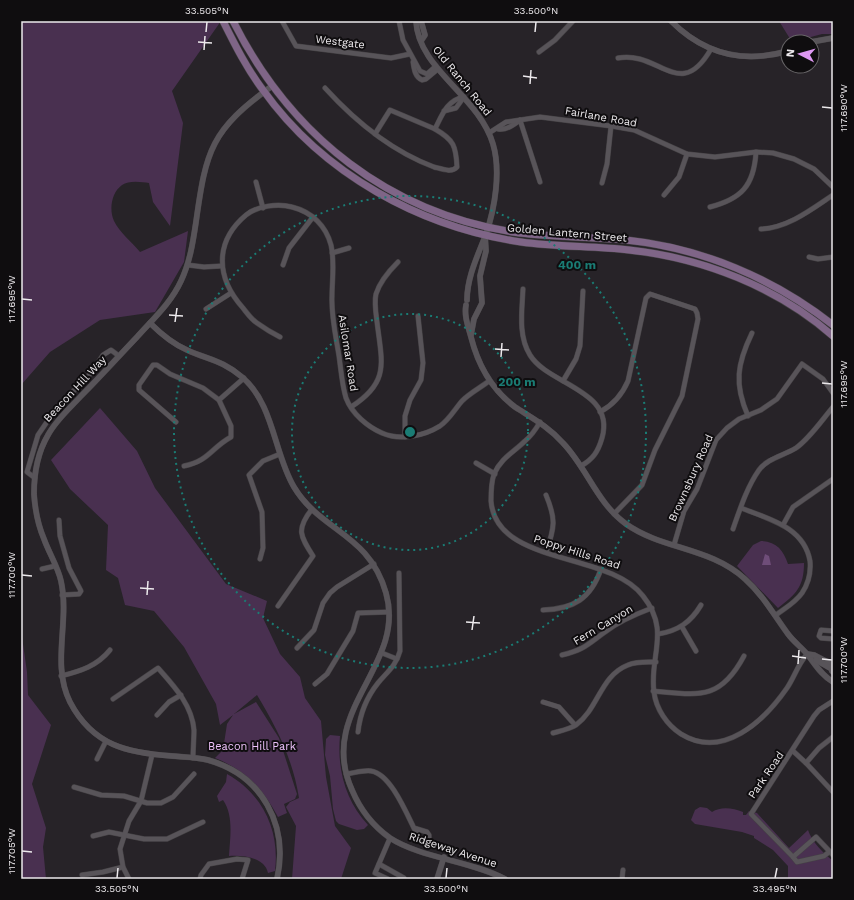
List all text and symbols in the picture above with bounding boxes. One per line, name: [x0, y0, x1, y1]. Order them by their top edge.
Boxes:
text: 33.505°N: [185, 5, 229, 16]
text: 33.500°N: [514, 5, 558, 16]
street label: Westgate: [315, 33, 365, 51]
north arrow: [780, 34, 820, 74]
street label: Old Ranch Road: [430, 43, 494, 119]
text: N: [784, 48, 797, 58]
text: 117.690°W: [838, 84, 849, 132]
street label: Fairlane Road: [564, 104, 638, 130]
street label: Golden Lantern Street: [506, 221, 628, 245]
text: 400 m: [558, 258, 596, 272]
text: 117.695°W: [6, 275, 17, 323]
street label: Asilomar Road: [336, 314, 360, 392]
street label: Beacon Hill Way: [41, 353, 109, 425]
text: 117.695°W: [838, 360, 849, 408]
text: 200 m: [498, 375, 536, 389]
centre of rings: [403, 425, 417, 439]
street label: Brownsbury Road: [666, 432, 716, 524]
street label: Poppy Hills Road: [532, 532, 622, 572]
text: 117.700°W: [6, 551, 17, 598]
street label: Fern Canyon: [571, 602, 635, 648]
text: 117.700°W: [838, 636, 849, 683]
park label: Beacon Hill Park: [208, 740, 296, 753]
street label: Park Road: [746, 749, 786, 801]
text: 117.705°W: [6, 828, 17, 874]
street label: Ridgeway Avenue: [407, 830, 499, 870]
text: 33.505°N: [95, 883, 139, 894]
text: 33.500°N: [424, 883, 468, 894]
text: 33.495°N: [753, 883, 797, 894]

